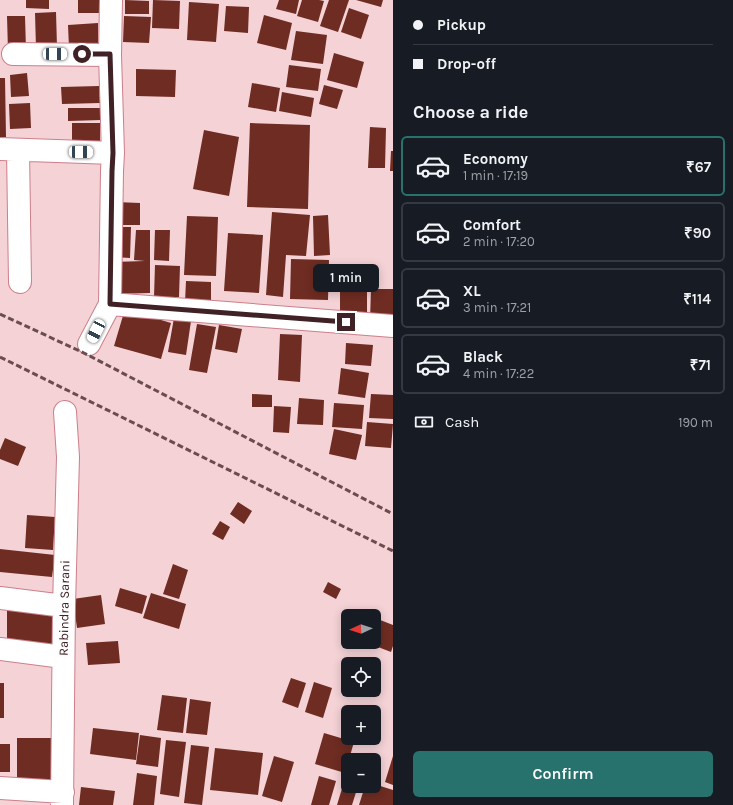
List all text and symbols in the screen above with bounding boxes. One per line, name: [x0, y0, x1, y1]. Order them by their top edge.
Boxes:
text: Pickup: [437, 16, 486, 34]
route start: [73, 45, 91, 63]
car: [43, 48, 67, 60]
text: Drop-off: [437, 55, 496, 73]
text: Choose a ride: [413, 101, 528, 123]
car: [69, 146, 93, 158]
icon: car: [415, 148, 451, 184]
text: Economy: [463, 150, 528, 168]
text: ₹67: [686, 158, 711, 176]
text: 1 min · 17:19: [463, 168, 528, 183]
icon: car: [415, 214, 451, 250]
text: Comfort: [463, 216, 521, 234]
text: ₹90: [684, 224, 711, 242]
text: 2 min · 17:20: [463, 234, 535, 249]
callout: 1 min: [313, 264, 379, 292]
text: 1 min: [330, 270, 362, 285]
icon: car: [415, 280, 451, 316]
text: XL: [463, 282, 481, 300]
text: ₹114: [683, 290, 711, 308]
text: 3 min · 17:21: [463, 300, 531, 315]
route end: [337, 313, 355, 331]
car: [85, 318, 107, 344]
icon: car: [415, 346, 451, 382]
text: Black: [463, 348, 503, 366]
text: ₹71: [690, 356, 711, 374]
text: 4 min · 17:22: [463, 366, 534, 381]
icon: cash: [413, 411, 435, 433]
text: Cash: [445, 413, 479, 431]
text: 190 m: [678, 415, 713, 430]
street label: Rabindra Sarani: [56, 560, 72, 656]
north arrow: [341, 609, 381, 649]
map controls: [341, 609, 381, 793]
button: locate: [341, 657, 381, 697]
button: +: [341, 705, 381, 745]
button: Confirm: [413, 751, 713, 797]
button: −: [341, 753, 381, 793]

